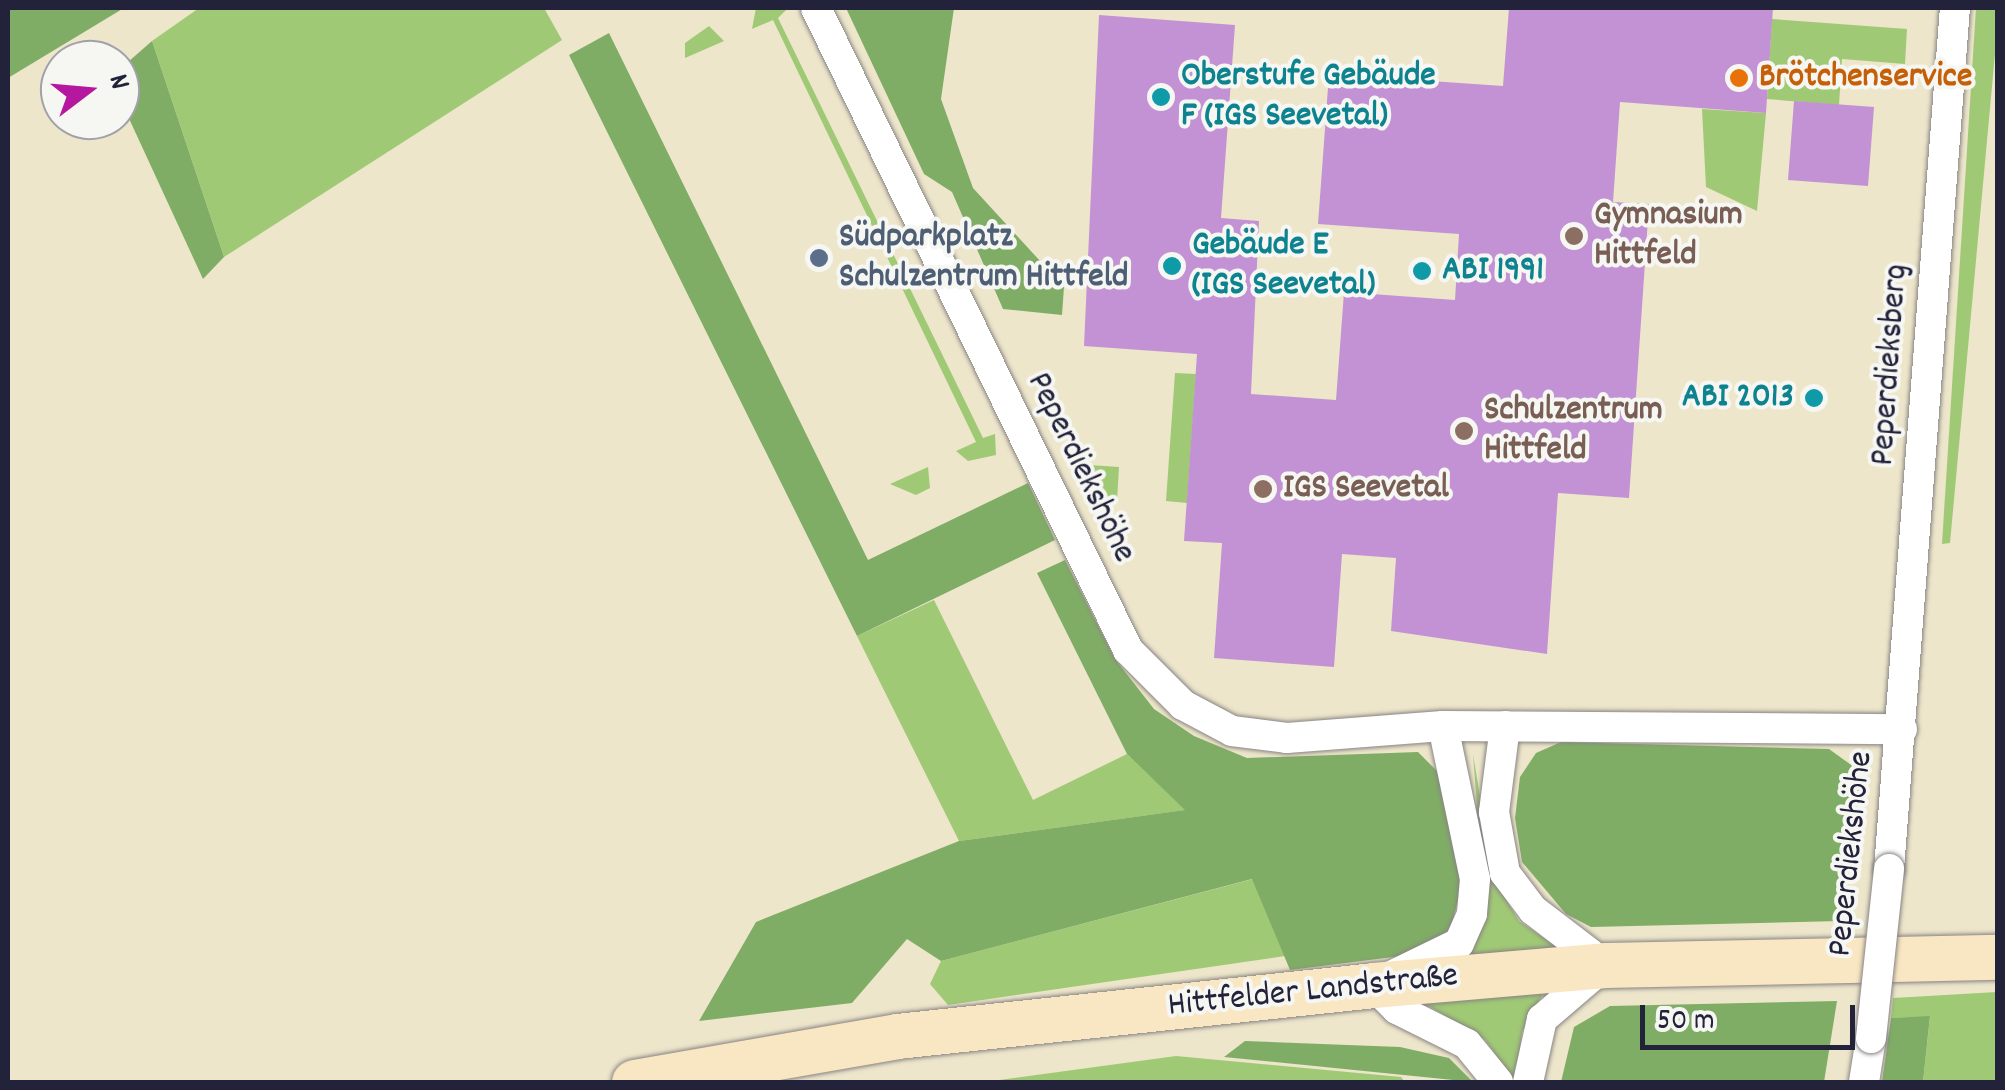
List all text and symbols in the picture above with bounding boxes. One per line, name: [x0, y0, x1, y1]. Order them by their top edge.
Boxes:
north arrow: [40, 40, 140, 140]
place label: Oberstufe Gebäude F (IGS Seevetal): [1181, 56, 1436, 138]
place label: Brötchenservice: [1759, 57, 1972, 99]
marker: Brötchenservice: [1728, 67, 1750, 89]
text: N: [96, 70, 138, 94]
marker: Oberstufe Gebäude F (IGS Seevetal): [1150, 86, 1172, 108]
place label: Gymnasium Hittfeld: [1594, 195, 1743, 277]
place label: Südparkplatz Schulzentrum Hittfeld: [839, 217, 1128, 299]
place label: Gebäude E (IGS Seevetal): [1192, 225, 1375, 307]
marker: Gymnasium Hittfeld: [1563, 225, 1585, 247]
marker: Südparkplatz Schulzentrum Hittfeld: [808, 247, 830, 269]
place label: ABI 1991: [1442, 250, 1544, 292]
marker: Gebäude E (IGS Seevetal): [1161, 255, 1183, 277]
marker: ABI 1991: [1411, 260, 1433, 282]
street label: Peperdieksberg: [1863, 263, 1919, 467]
street label: Peperdiekshöhe: [1016, 366, 1144, 570]
place label: ABI 2013: [1682, 377, 1794, 419]
marker: ABI 2013: [1803, 387, 1825, 409]
place label: Schulzentrum Hittfeld: [1484, 390, 1663, 472]
marker: Schulzentrum Hittfeld: [1453, 420, 1475, 442]
place label: IGS Seevetal: [1283, 468, 1449, 510]
marker: IGS Seevetal: [1252, 478, 1274, 500]
street label: Peperdiekshöhe: [1820, 749, 1884, 959]
street label: Hittfelder Landstraße: [1166, 956, 1460, 1028]
scale bar: [1645, 985, 1860, 1047]
text: 50 m: [1657, 1001, 1715, 1044]

